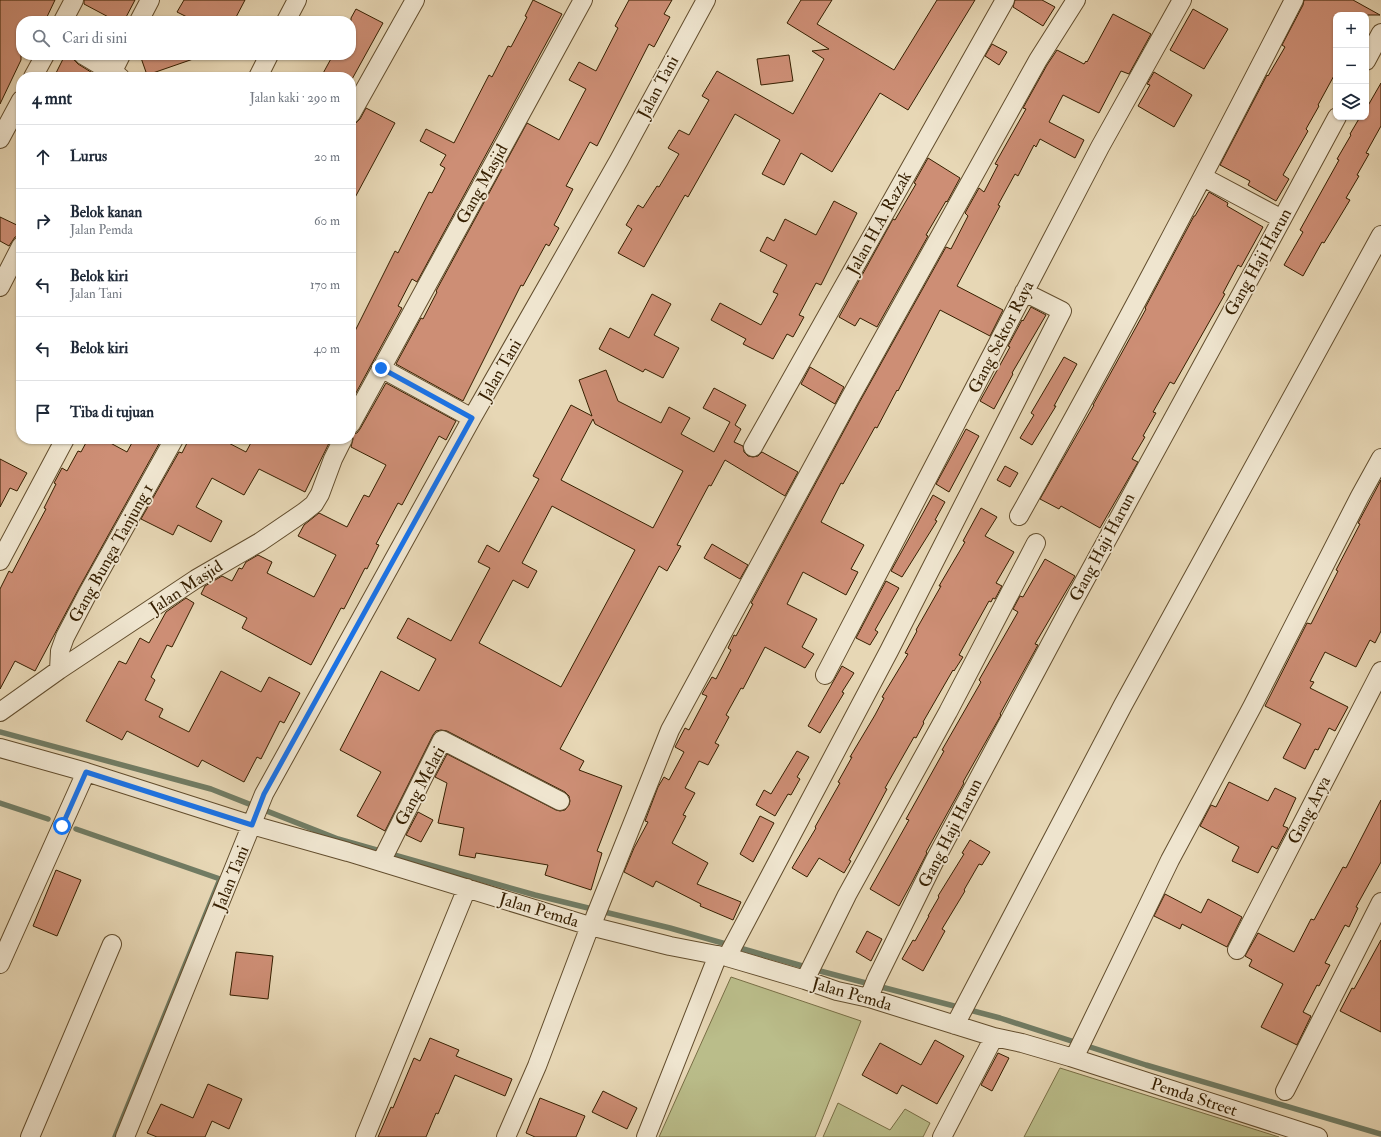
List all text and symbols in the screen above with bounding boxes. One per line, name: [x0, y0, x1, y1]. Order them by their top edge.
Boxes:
map controls: [1333, 12, 1369, 120]
button: +: [1333, 12, 1369, 48]
search box: [16, 16, 356, 60]
icon: search: [30, 27, 52, 49]
text: Cari di sini: [62, 29, 127, 48]
button: −: [1333, 48, 1369, 84]
street label: Jalan Tani: [632, 52, 684, 123]
button: layers: [1333, 84, 1369, 120]
text: 4 mnt: [32, 88, 72, 109]
text: Jalan kaki · 290 m: [250, 90, 340, 106]
street label: Gang Masjid: [452, 140, 513, 228]
icon: ahead: [32, 146, 54, 168]
text: Lurus: [70, 147, 107, 166]
text: 20 m: [314, 149, 340, 165]
street label: Jalan H.A. Razak: [841, 168, 917, 280]
text: Belok kanan: [70, 203, 142, 222]
street label: Gang Haji Harun: [1220, 204, 1296, 319]
icon: right: [32, 210, 54, 232]
text: 60 m: [314, 213, 340, 229]
text: Jalan Pemda: [70, 222, 133, 238]
text: Belok kiri: [70, 267, 128, 286]
icon: left: [32, 274, 54, 296]
street label: Gang Sektor Raya: [964, 276, 1040, 397]
text: 170 m: [310, 277, 340, 293]
text: Jalan Tani: [70, 286, 122, 302]
street label: Jalan Tani: [473, 335, 527, 406]
icon: left: [32, 338, 54, 360]
text: Belok kiri: [70, 339, 128, 358]
text: 40 m: [314, 341, 340, 357]
route end: [372, 359, 390, 377]
icon: arrive: [32, 402, 54, 424]
text: Tiba di tujuan: [70, 403, 154, 422]
street label: Gang Bunga Tanjung 1: [64, 480, 158, 626]
street label: Gang Haji Harun: [1065, 489, 1139, 605]
street label: Jalan Masjid: [145, 555, 228, 620]
street label: Gang Melati: [390, 742, 450, 829]
street label: Gang Arya: [1283, 772, 1336, 848]
street label: Gang Haji Harun: [913, 775, 987, 891]
route start: [53, 817, 71, 835]
street label: Jalan Tani: [208, 842, 255, 915]
street label: Jalan Pemda: [495, 888, 582, 933]
street label: Jalan Pemda: [808, 972, 895, 1017]
street label: Pemda Street: [1148, 1073, 1240, 1121]

